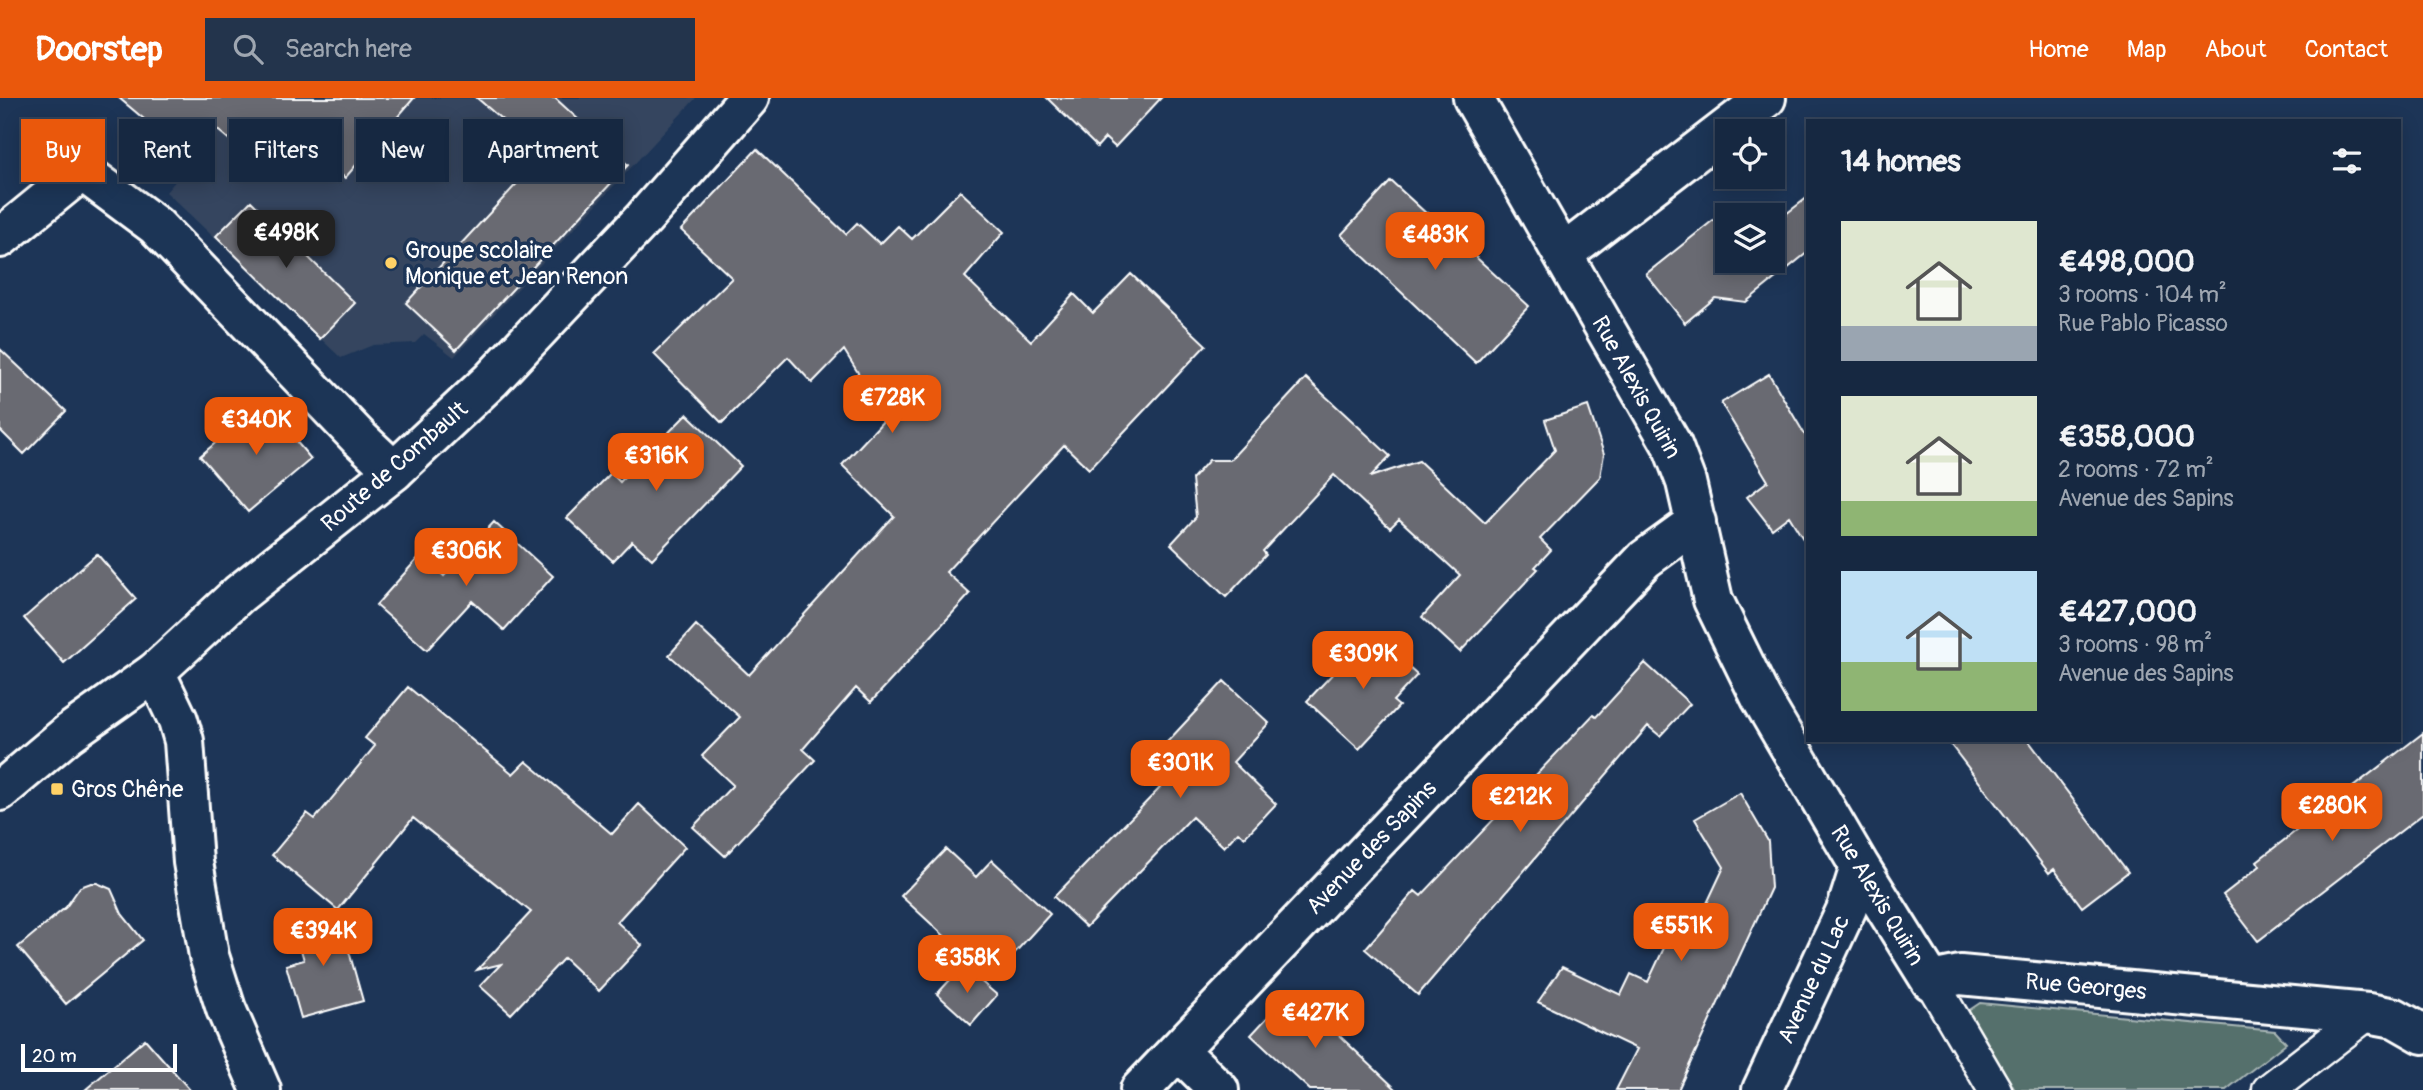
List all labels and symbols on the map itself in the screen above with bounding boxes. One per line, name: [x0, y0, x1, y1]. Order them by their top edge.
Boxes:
pin: €498K: [237, 211, 335, 270]
pin: €483K: [1386, 212, 1484, 272]
place label: Groupe scolaire Monique et Jean Renon: [405, 236, 628, 291]
marker: Groupe scolaire Monique et Jean Renon: [383, 255, 399, 271]
street label: Rue Alexis Quirin: [1585, 311, 1688, 464]
pin: €728K: [843, 376, 941, 435]
street label: Route de Combault: [315, 394, 474, 538]
pin: €340K: [207, 398, 305, 457]
pin: €316K: [607, 434, 705, 493]
pin: €306K: [417, 528, 515, 588]
pin: €309K: [1314, 632, 1412, 691]
pin: €301K: [1131, 740, 1229, 800]
street label: Avenue des Sapins: [1300, 774, 1443, 921]
pin: €212K: [1471, 774, 1569, 834]
place label: Gros Chêne: [71, 775, 184, 804]
marker: Gros Chêne: [49, 781, 65, 797]
pin: €280K: [2283, 784, 2381, 843]
street label: Rue Alexis Quirin: [1824, 820, 1931, 971]
pin: €551K: [1632, 904, 1730, 963]
pin: €394K: [274, 908, 372, 968]
street label: Avenue du Lac: [1771, 910, 1856, 1048]
pin: €358K: [918, 936, 1016, 995]
street label: Rue Georges: [2024, 967, 2148, 1006]
pin: €427K: [1266, 990, 1364, 1050]
scale bar: [21, 1041, 177, 1073]

